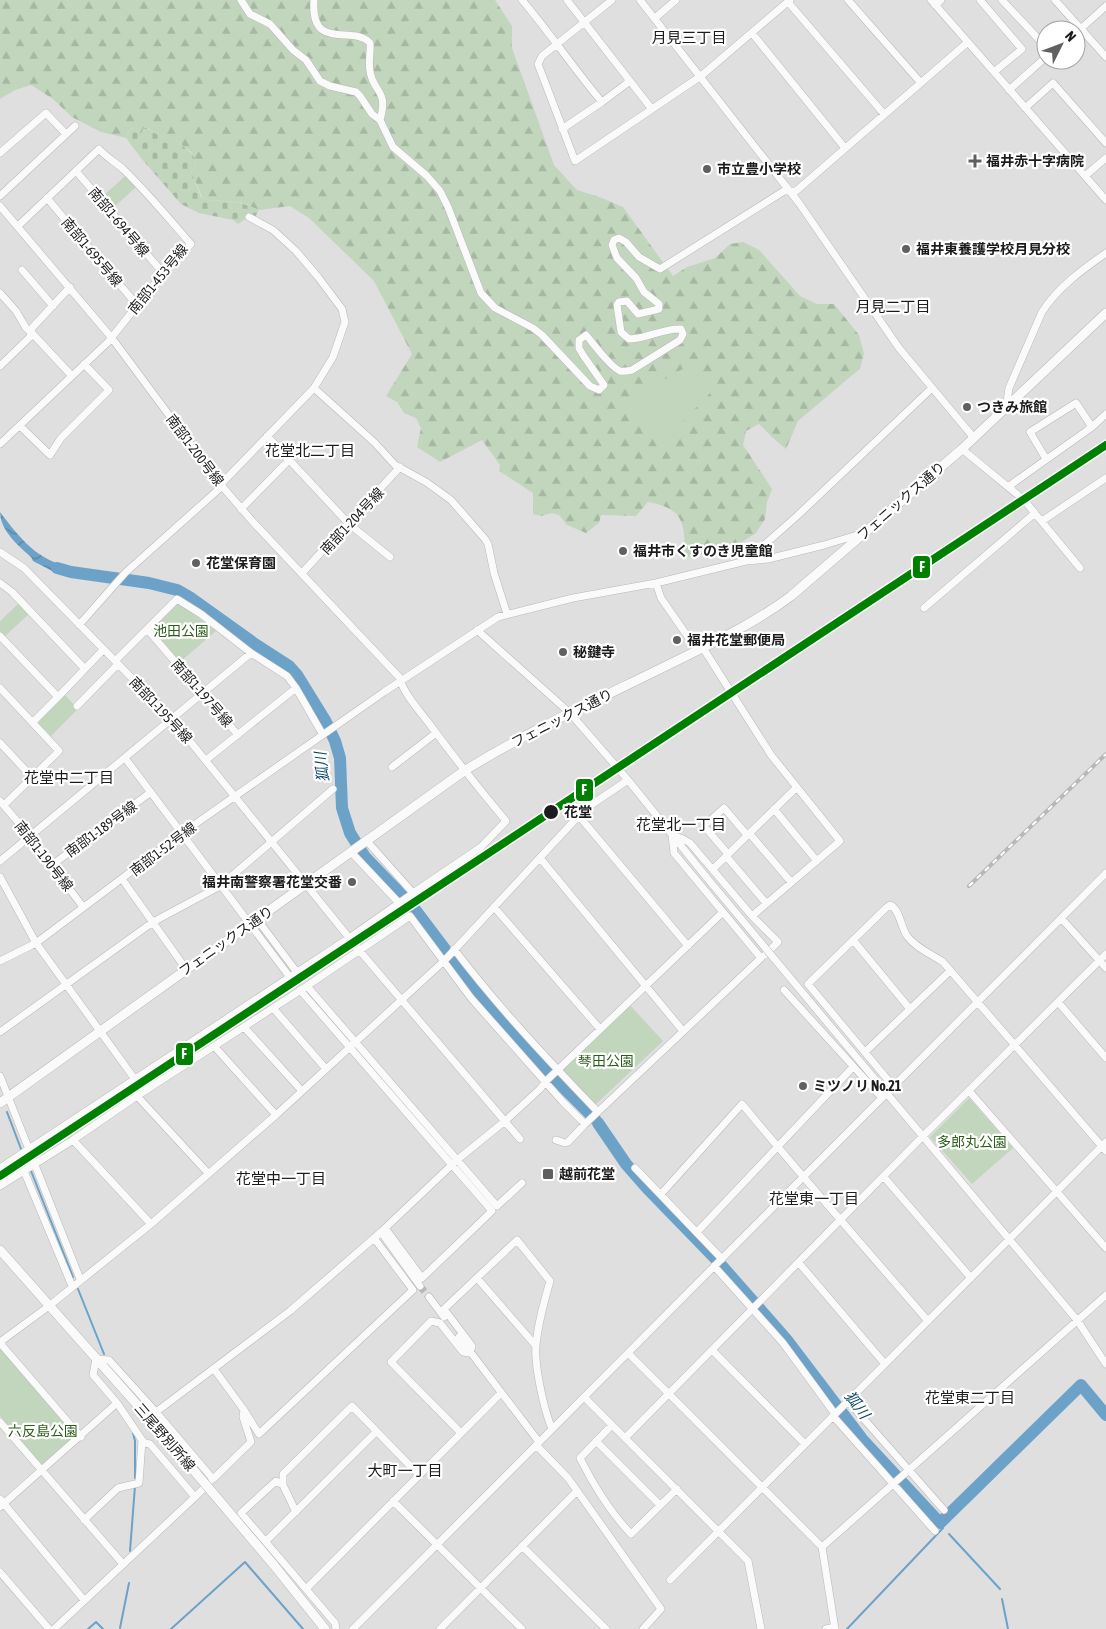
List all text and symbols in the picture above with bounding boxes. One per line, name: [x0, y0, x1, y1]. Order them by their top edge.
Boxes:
north arrow: [1036, 20, 1086, 70]
text: N: [1062, 28, 1079, 45]
district label: 月見三丁目: [651, 29, 727, 46]
place label: 福井赤十字病院: [986, 153, 1084, 169]
marker: 福井赤十字病院: [968, 154, 982, 168]
place label: 市立豊小学校: [717, 161, 801, 177]
marker: 市立豊小学校: [701, 163, 713, 175]
street label: 南部1-694号線: [86, 184, 152, 260]
street label: 南部1-695号線: [59, 214, 125, 290]
street label: 南部1-453号線: [125, 241, 191, 317]
place label: 福井東養護学校月見分校: [916, 241, 1070, 257]
marker: 福井東養護学校月見分校: [900, 243, 912, 255]
district label: 月見二丁目: [855, 298, 931, 315]
place label: つきみ旅館: [977, 399, 1047, 415]
marker: つきみ旅館: [961, 401, 973, 413]
street label: 南部1-200号線: [163, 411, 227, 489]
district label: 花堂北二丁目: [265, 442, 355, 459]
street label: フェニックス通り: [854, 458, 948, 544]
street label: 南部1-204号線: [317, 484, 387, 558]
place label: 福井市くすのき児童館: [633, 543, 773, 559]
marker: 福井市くすのき児童館: [617, 545, 629, 557]
place label: 花堂保育園: [206, 555, 276, 571]
line badge: F: [912, 555, 931, 579]
marker: 花堂保育園: [190, 557, 202, 569]
text: F: [919, 559, 925, 575]
park label: 池田公園: [153, 623, 209, 639]
place label: 福井花堂郵便局: [687, 632, 785, 648]
marker: 福井花堂郵便局: [671, 634, 683, 646]
place label: 秘鍵寺: [573, 644, 615, 660]
marker: 秘鍵寺: [557, 646, 569, 658]
street label: 南部1-197号線: [168, 656, 236, 730]
street label: 南部1-195号線: [126, 674, 196, 746]
street label: フェニックス通り: [509, 686, 615, 750]
water label: 狐川: [311, 749, 332, 783]
district label: 花堂中二丁目: [24, 769, 114, 786]
line badge: F: [575, 778, 594, 802]
text: F: [581, 782, 587, 798]
street label: 南部1-189号線: [62, 798, 140, 860]
marker: 花堂: [542, 803, 560, 821]
place label: 花堂: [564, 804, 592, 820]
district label: 花堂北一丁目: [636, 816, 726, 833]
street label: 南部1-190号線: [12, 818, 76, 894]
street label: 南部1-52号線: [127, 819, 199, 879]
place label: 福井南警察署花堂交番: [202, 874, 342, 890]
marker: 福井南警察署花堂交番: [346, 876, 358, 888]
street label: フェニックス通り: [176, 902, 276, 980]
line badge: F: [175, 1042, 194, 1066]
text: F: [181, 1046, 187, 1062]
park label: 琴田公園: [578, 1053, 634, 1069]
place label: ミツノリ No.21: [813, 1078, 902, 1094]
marker: ミツノリ No.21: [797, 1080, 809, 1092]
park label: 多郎丸公園: [937, 1134, 1007, 1150]
place label: 越前花堂: [559, 1166, 615, 1182]
marker: 越前花堂: [541, 1167, 555, 1181]
district label: 花堂中一丁目: [236, 1170, 326, 1187]
district label: 花堂東一丁目: [769, 1190, 859, 1207]
water label: 狐川: [842, 1388, 874, 1423]
district label: 花堂東二丁目: [925, 1389, 1015, 1406]
street label: 三尾野別所線: [131, 1400, 199, 1474]
park label: 六反島公園: [8, 1423, 78, 1439]
district label: 大町一丁目: [367, 1462, 443, 1479]

